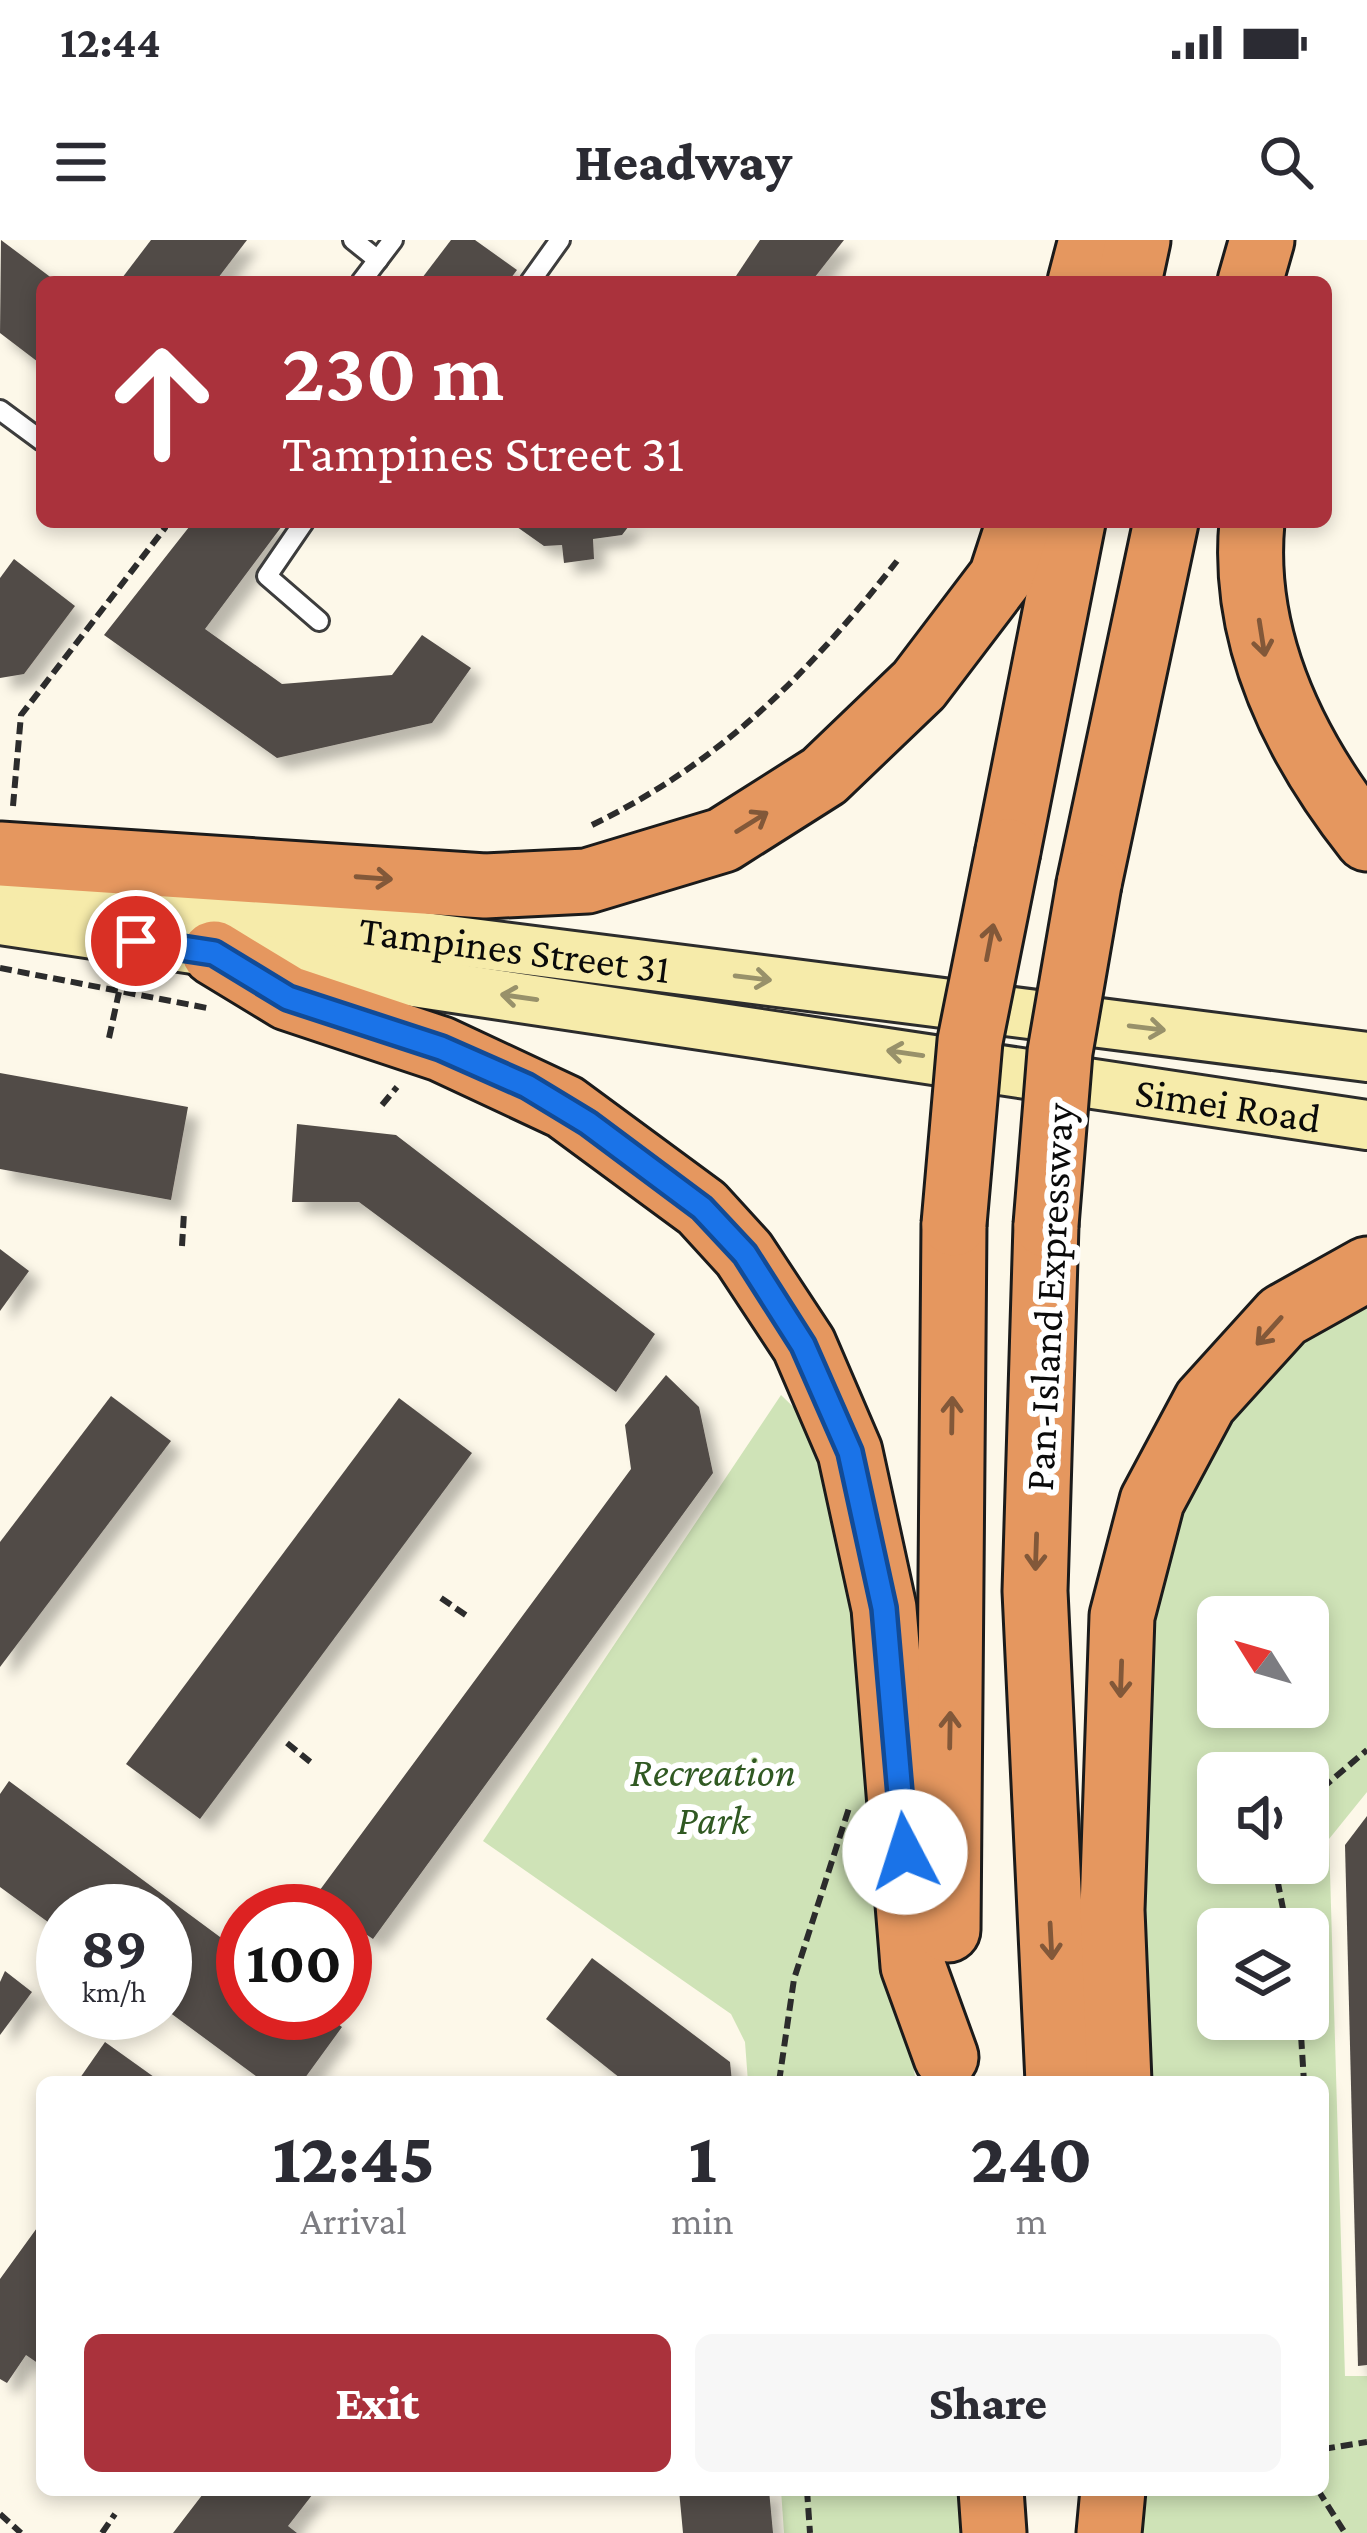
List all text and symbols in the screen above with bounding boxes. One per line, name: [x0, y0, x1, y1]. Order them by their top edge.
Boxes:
text: 12:44: [60, 17, 161, 67]
icon: menu: [48, 129, 114, 195]
icon: search: [1253, 129, 1319, 195]
text: Headway: [575, 132, 792, 192]
icon: ahead: [84, 324, 240, 480]
text: 230 m: [282, 325, 504, 418]
text: Tampines Street 31: [282, 423, 685, 483]
one-way arrow: [1251, 618, 1274, 657]
one-way arrow: [734, 809, 768, 834]
one-way arrow: [354, 867, 393, 890]
pin: [85, 890, 187, 992]
street label: Tampines Street 31: [356, 906, 673, 992]
icon: arrive: [103, 908, 169, 974]
one-way arrow: [980, 923, 1002, 962]
one-way arrow: [732, 968, 771, 990]
one-way arrow: [500, 985, 539, 1008]
one-way arrow: [1127, 1017, 1166, 1040]
one-way arrow: [886, 1041, 925, 1064]
street label: Simei Road: [1132, 1068, 1324, 1142]
street label: Pan-Island Expressway: [1015, 1101, 1082, 1492]
one-way arrow: [1256, 1316, 1283, 1346]
one-way arrow: [940, 1396, 963, 1435]
one-way arrow: [1025, 1532, 1048, 1571]
north arrow: [1197, 1596, 1329, 1728]
map controls: [1197, 1596, 1329, 2040]
one-way arrow: [1109, 1659, 1132, 1698]
one-way arrow: [939, 1711, 962, 1750]
park label: Recreation Park: [630, 1748, 796, 1843]
button: sound: [1197, 1752, 1329, 1884]
position arrow: [842, 1789, 968, 1915]
speed limit sign: 100: [216, 1884, 372, 2040]
button: layers: [1197, 1908, 1329, 2040]
text: 89: [80, 1913, 148, 1980]
one-way arrow: [1040, 1921, 1063, 1960]
text: km/h: [82, 1975, 146, 2008]
text: 12:45: [272, 2117, 435, 2197]
text: 1: [688, 2117, 717, 2197]
text: 240: [970, 2117, 1093, 2197]
text: Arrival: [301, 2199, 407, 2242]
text: min: [671, 2199, 734, 2242]
text: m: [1016, 2199, 1047, 2242]
button: Exit: [84, 2334, 671, 2472]
button: Share: [695, 2334, 1281, 2472]

